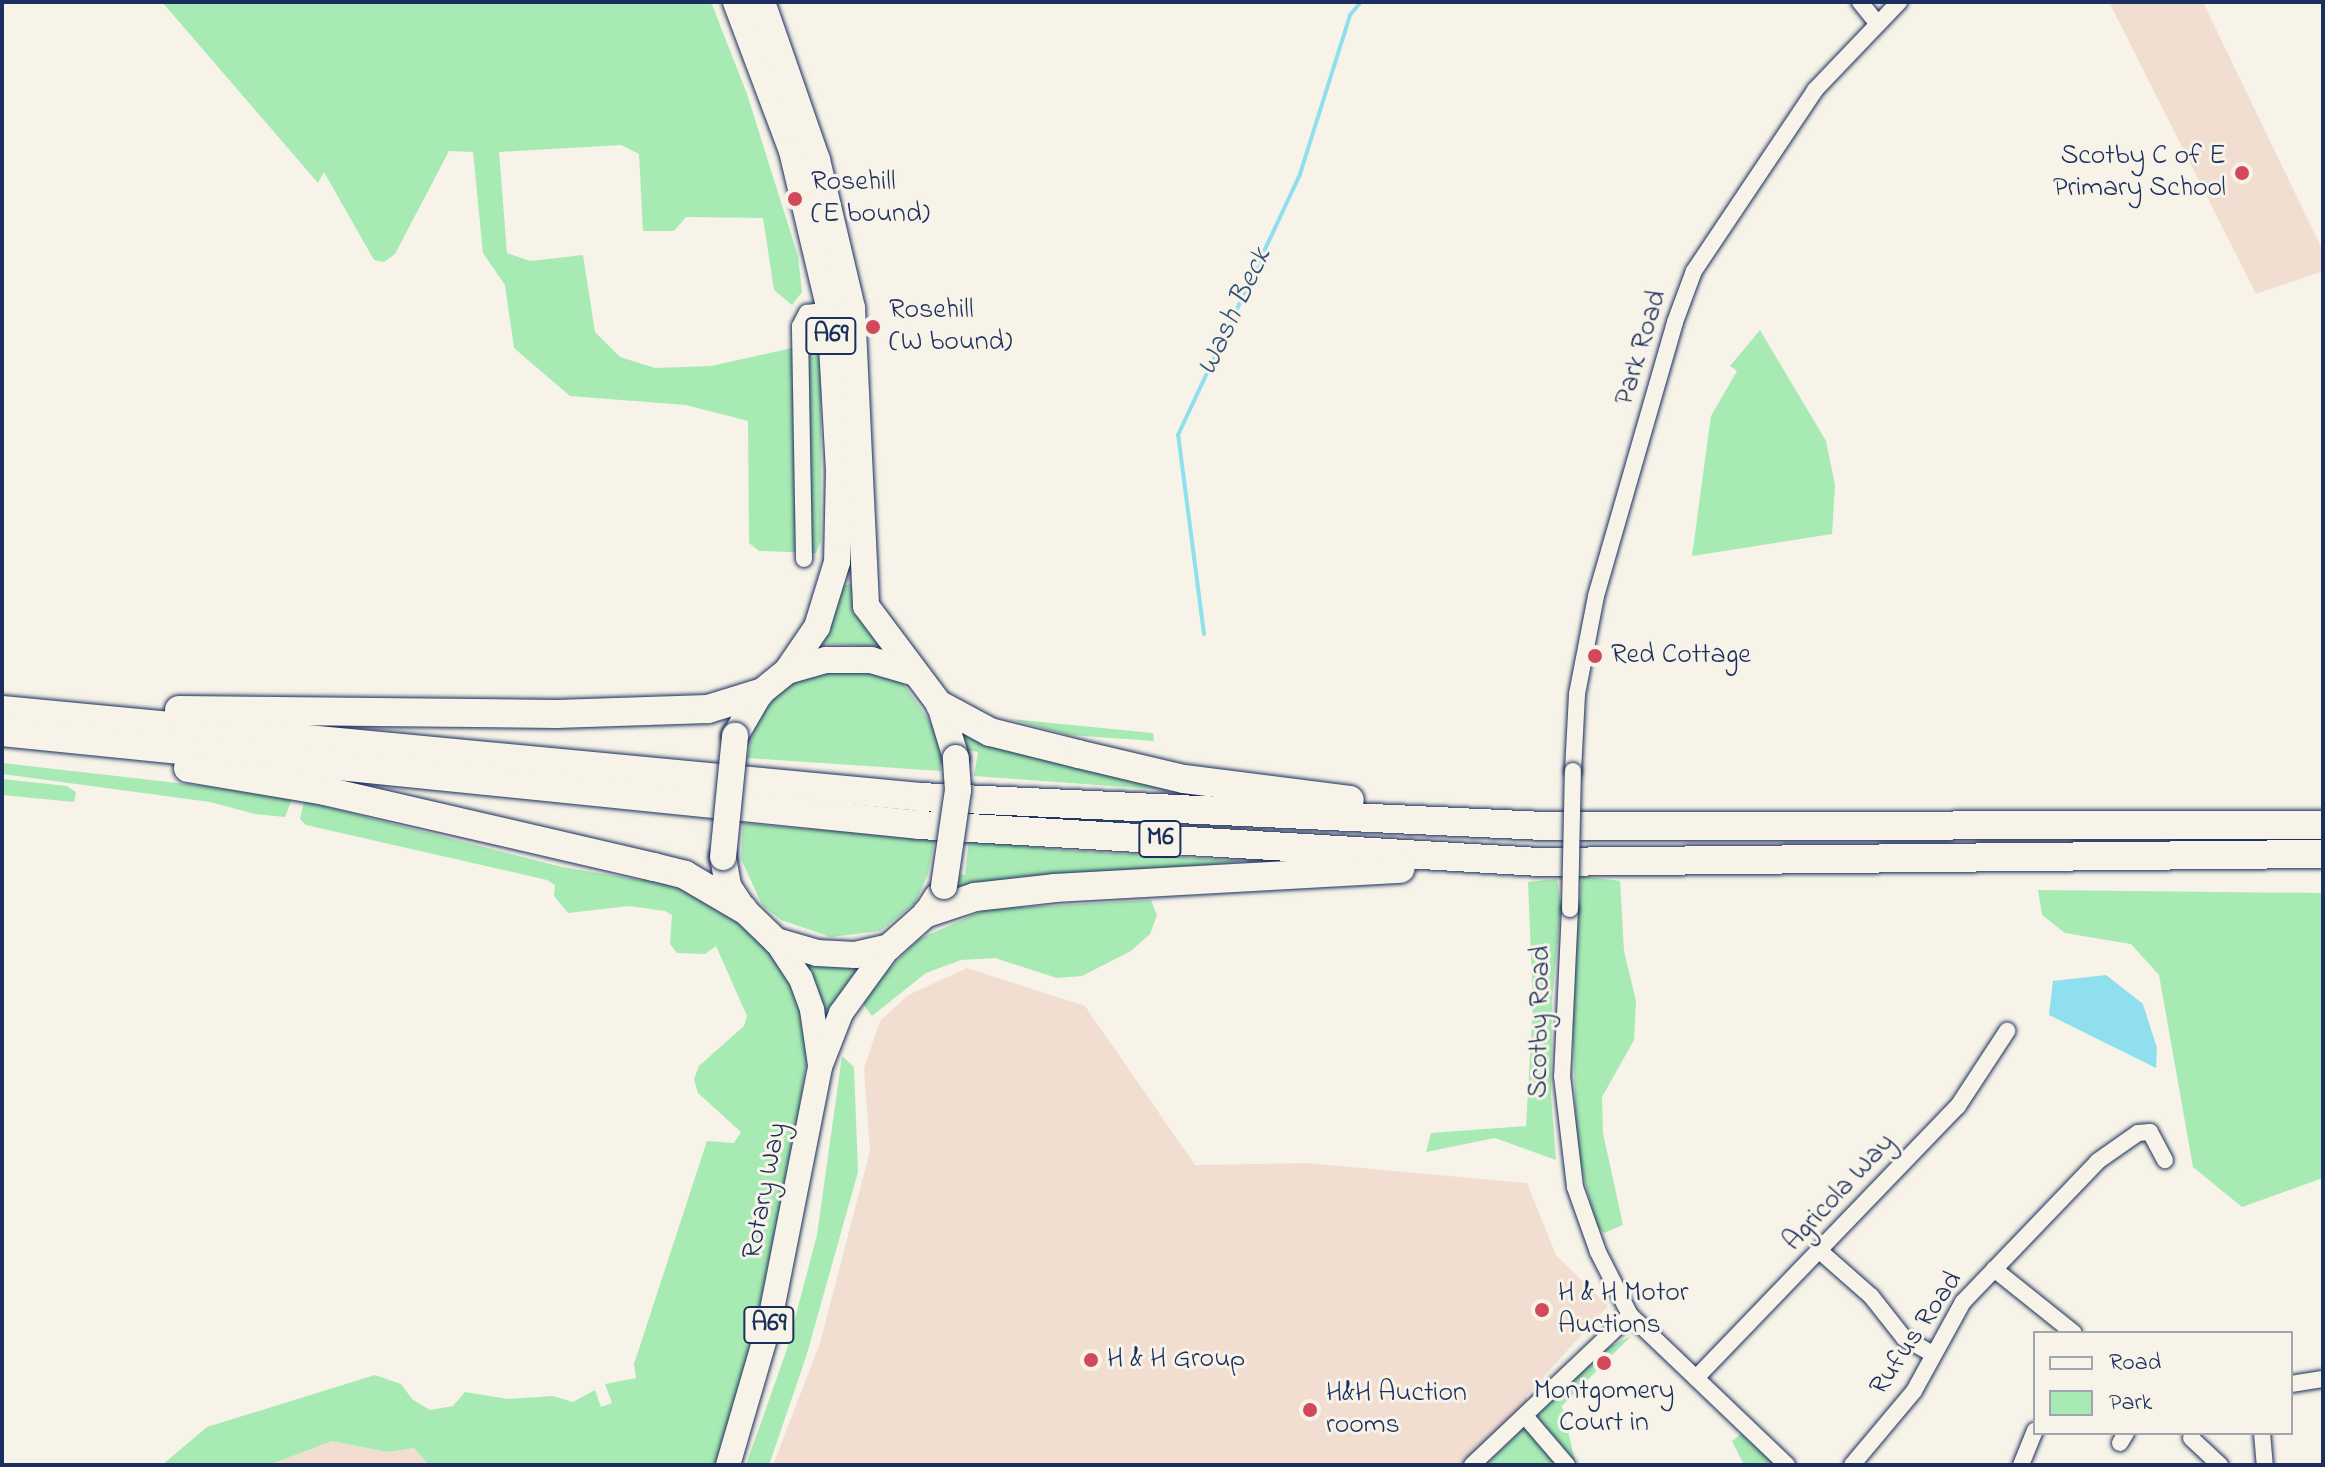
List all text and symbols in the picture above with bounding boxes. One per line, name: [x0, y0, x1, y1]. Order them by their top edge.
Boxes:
place label: Scotby C of E Primary School: [2053, 140, 2226, 206]
marker: Scotby C of E Primary School: [2233, 164, 2251, 182]
place label: Rosehill (E bound): [811, 166, 930, 232]
marker: Rosehill (E bound): [786, 190, 804, 208]
water label: Wash Beck: [1190, 243, 1280, 381]
street label: Park Road: [1609, 286, 1675, 410]
place label: Rosehill (W bound): [889, 294, 1013, 360]
road number: A69: [805, 314, 857, 358]
marker: Rosehill (W bound): [864, 318, 882, 336]
place label: Red Cottage: [1611, 639, 1751, 673]
marker: Red Cottage: [1586, 647, 1604, 665]
road number: M6: [1138, 817, 1182, 861]
street label: Scotby Road: [1523, 945, 1559, 1099]
street label: Rotary Way: [736, 1120, 796, 1262]
street label: Agricola Way: [1777, 1127, 1903, 1259]
street label: Rufus Road: [1863, 1266, 1971, 1402]
place label: H & H Motor Auctions: [1558, 1277, 1689, 1343]
marker: H & H Motor Auctions: [1533, 1301, 1551, 1319]
road number: A69: [743, 1303, 795, 1347]
legend: [2033, 1331, 2293, 1435]
place label: H & H Group: [1107, 1343, 1245, 1377]
text: Road: [2109, 1346, 2161, 1381]
marker: H & H Group: [1082, 1351, 1100, 1369]
marker: Montgomery Court in: [1595, 1354, 1613, 1372]
place label: Montgomery Court in: [1534, 1375, 1674, 1441]
place label: H&H Auction rooms: [1326, 1377, 1467, 1443]
text: Park: [2109, 1386, 2152, 1421]
marker: H&H Auction rooms: [1301, 1401, 1319, 1419]

